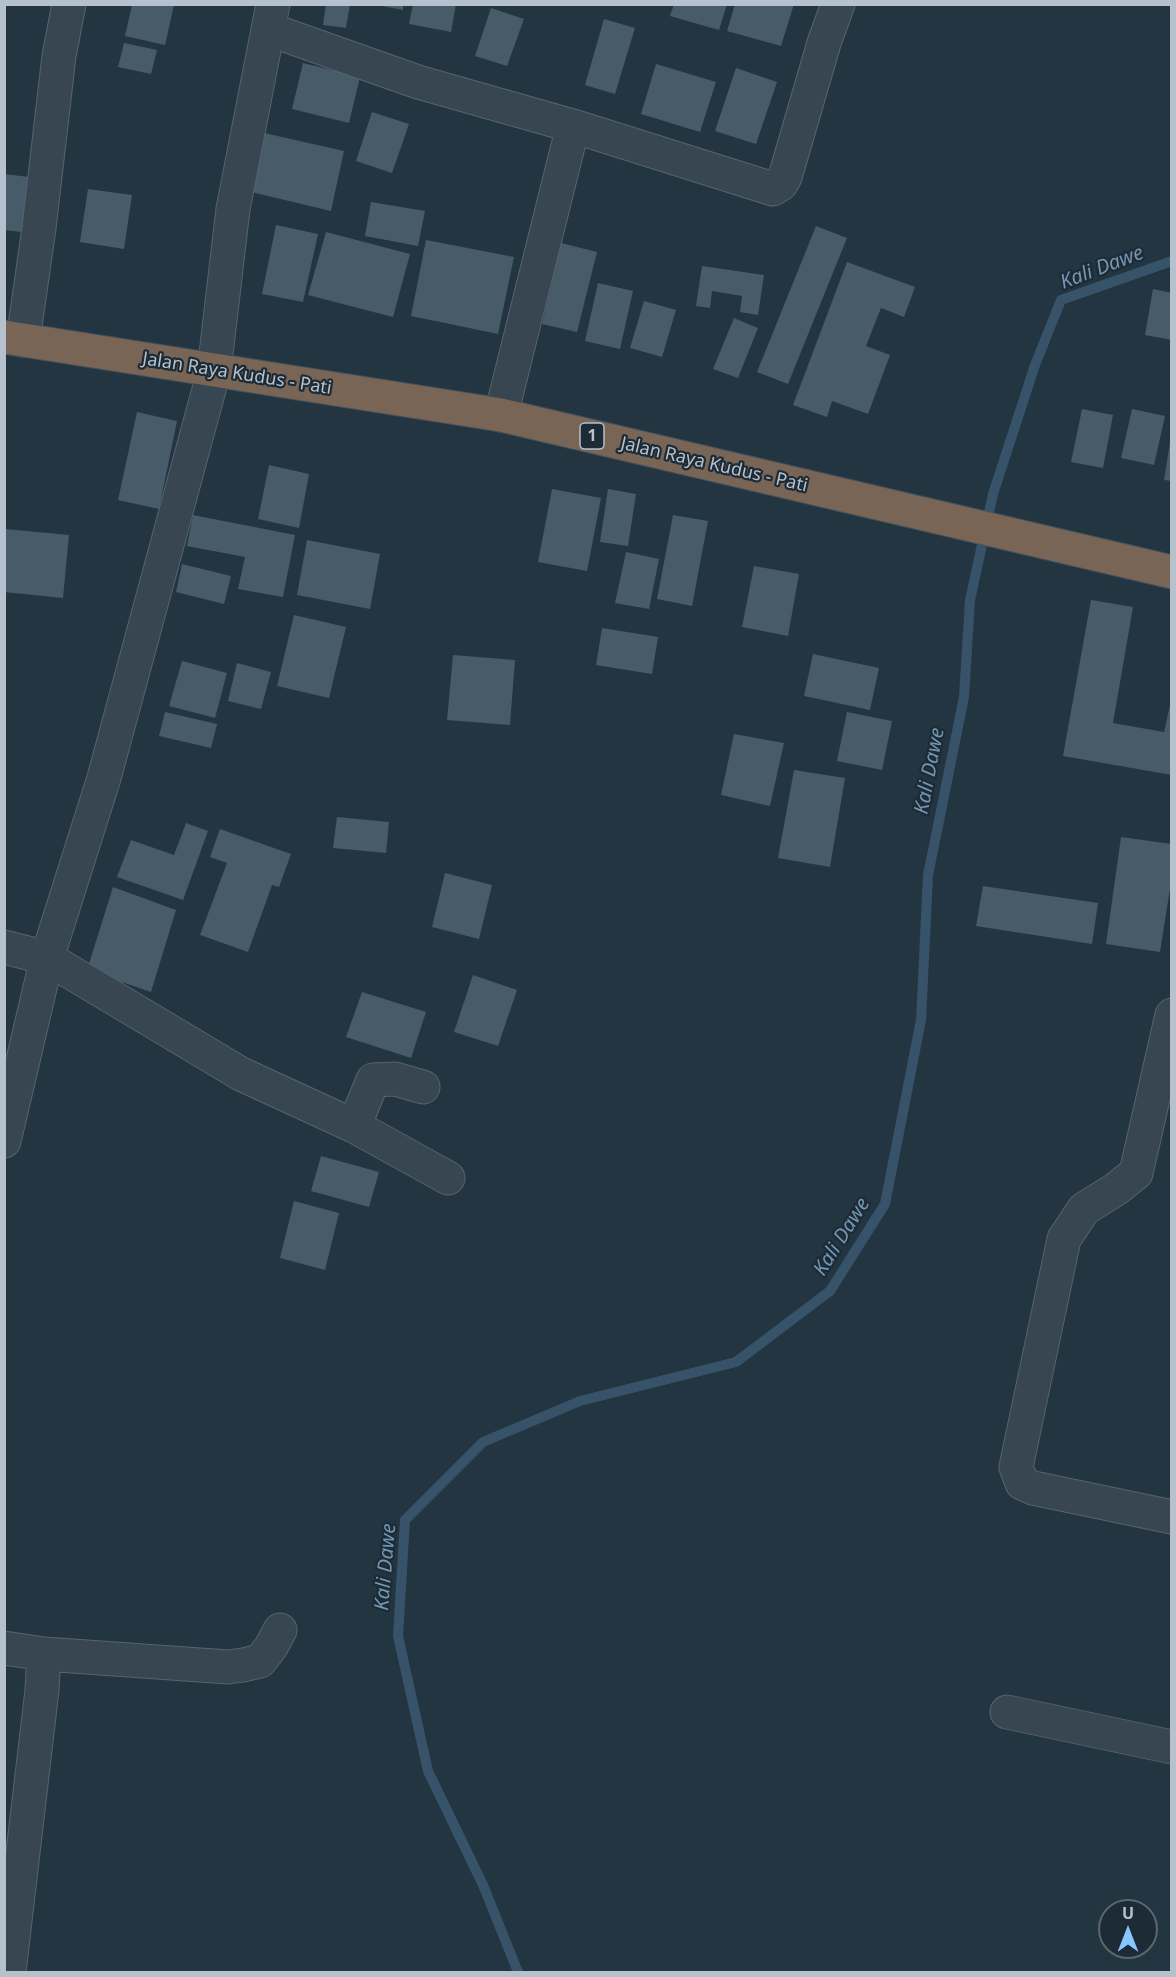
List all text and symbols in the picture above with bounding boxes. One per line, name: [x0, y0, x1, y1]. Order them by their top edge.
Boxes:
water label: Kali Dawe: [1057, 241, 1147, 295]
street label: Jalan Raya Kudus - Pati: [141, 348, 333, 400]
road number: 1: [580, 423, 604, 449]
street label: Jalan Raya Kudus - Pati: [618, 433, 810, 497]
water label: Kali Dawe: [910, 726, 950, 816]
water label: Kali Dawe: [809, 1194, 875, 1280]
water label: Kali Dawe: [370, 1522, 402, 1612]
north arrow: [1098, 1899, 1158, 1959]
text: U: [1122, 1902, 1134, 1924]

